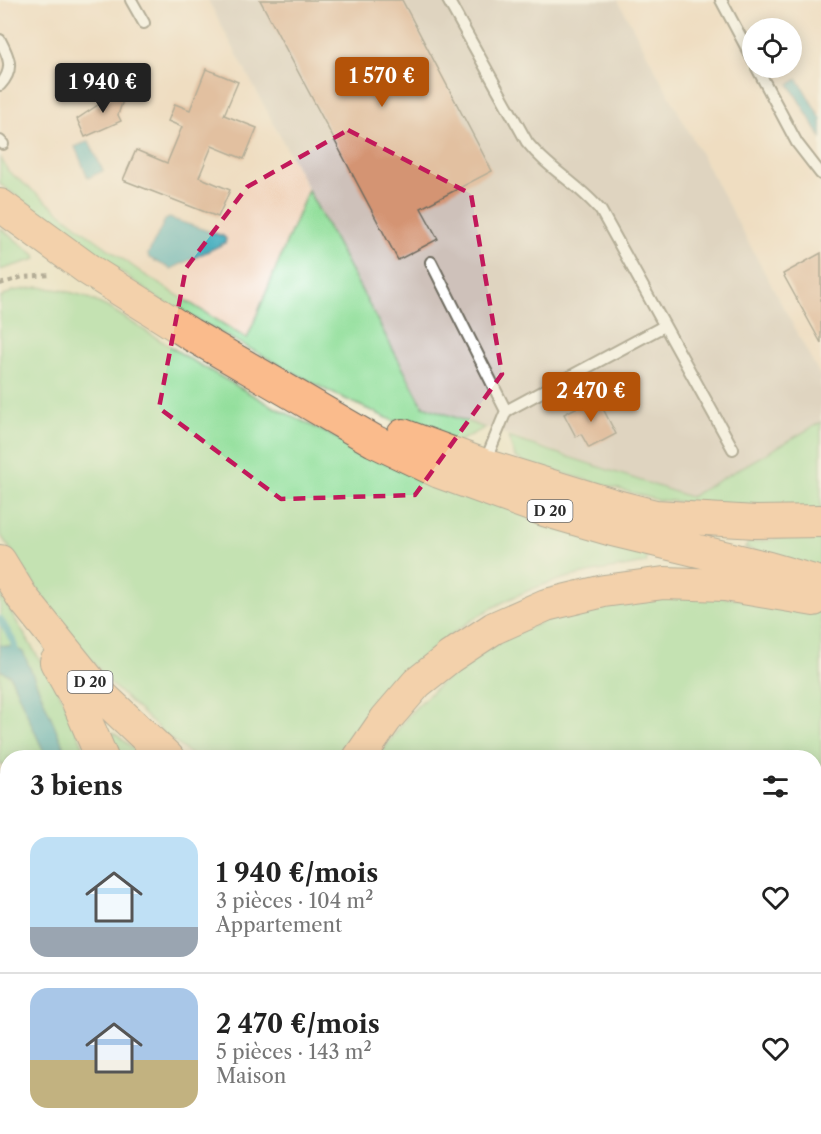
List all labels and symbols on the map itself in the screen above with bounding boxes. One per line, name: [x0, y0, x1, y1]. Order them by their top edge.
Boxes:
pin: 1 570 €: [327, 57, 437, 108]
pin: 1 940 €: [48, 63, 158, 114]
pin: 2 470 €: [536, 372, 646, 423]
road number: D 20: [528, 500, 572, 522]
road number: D 20: [68, 671, 112, 693]

